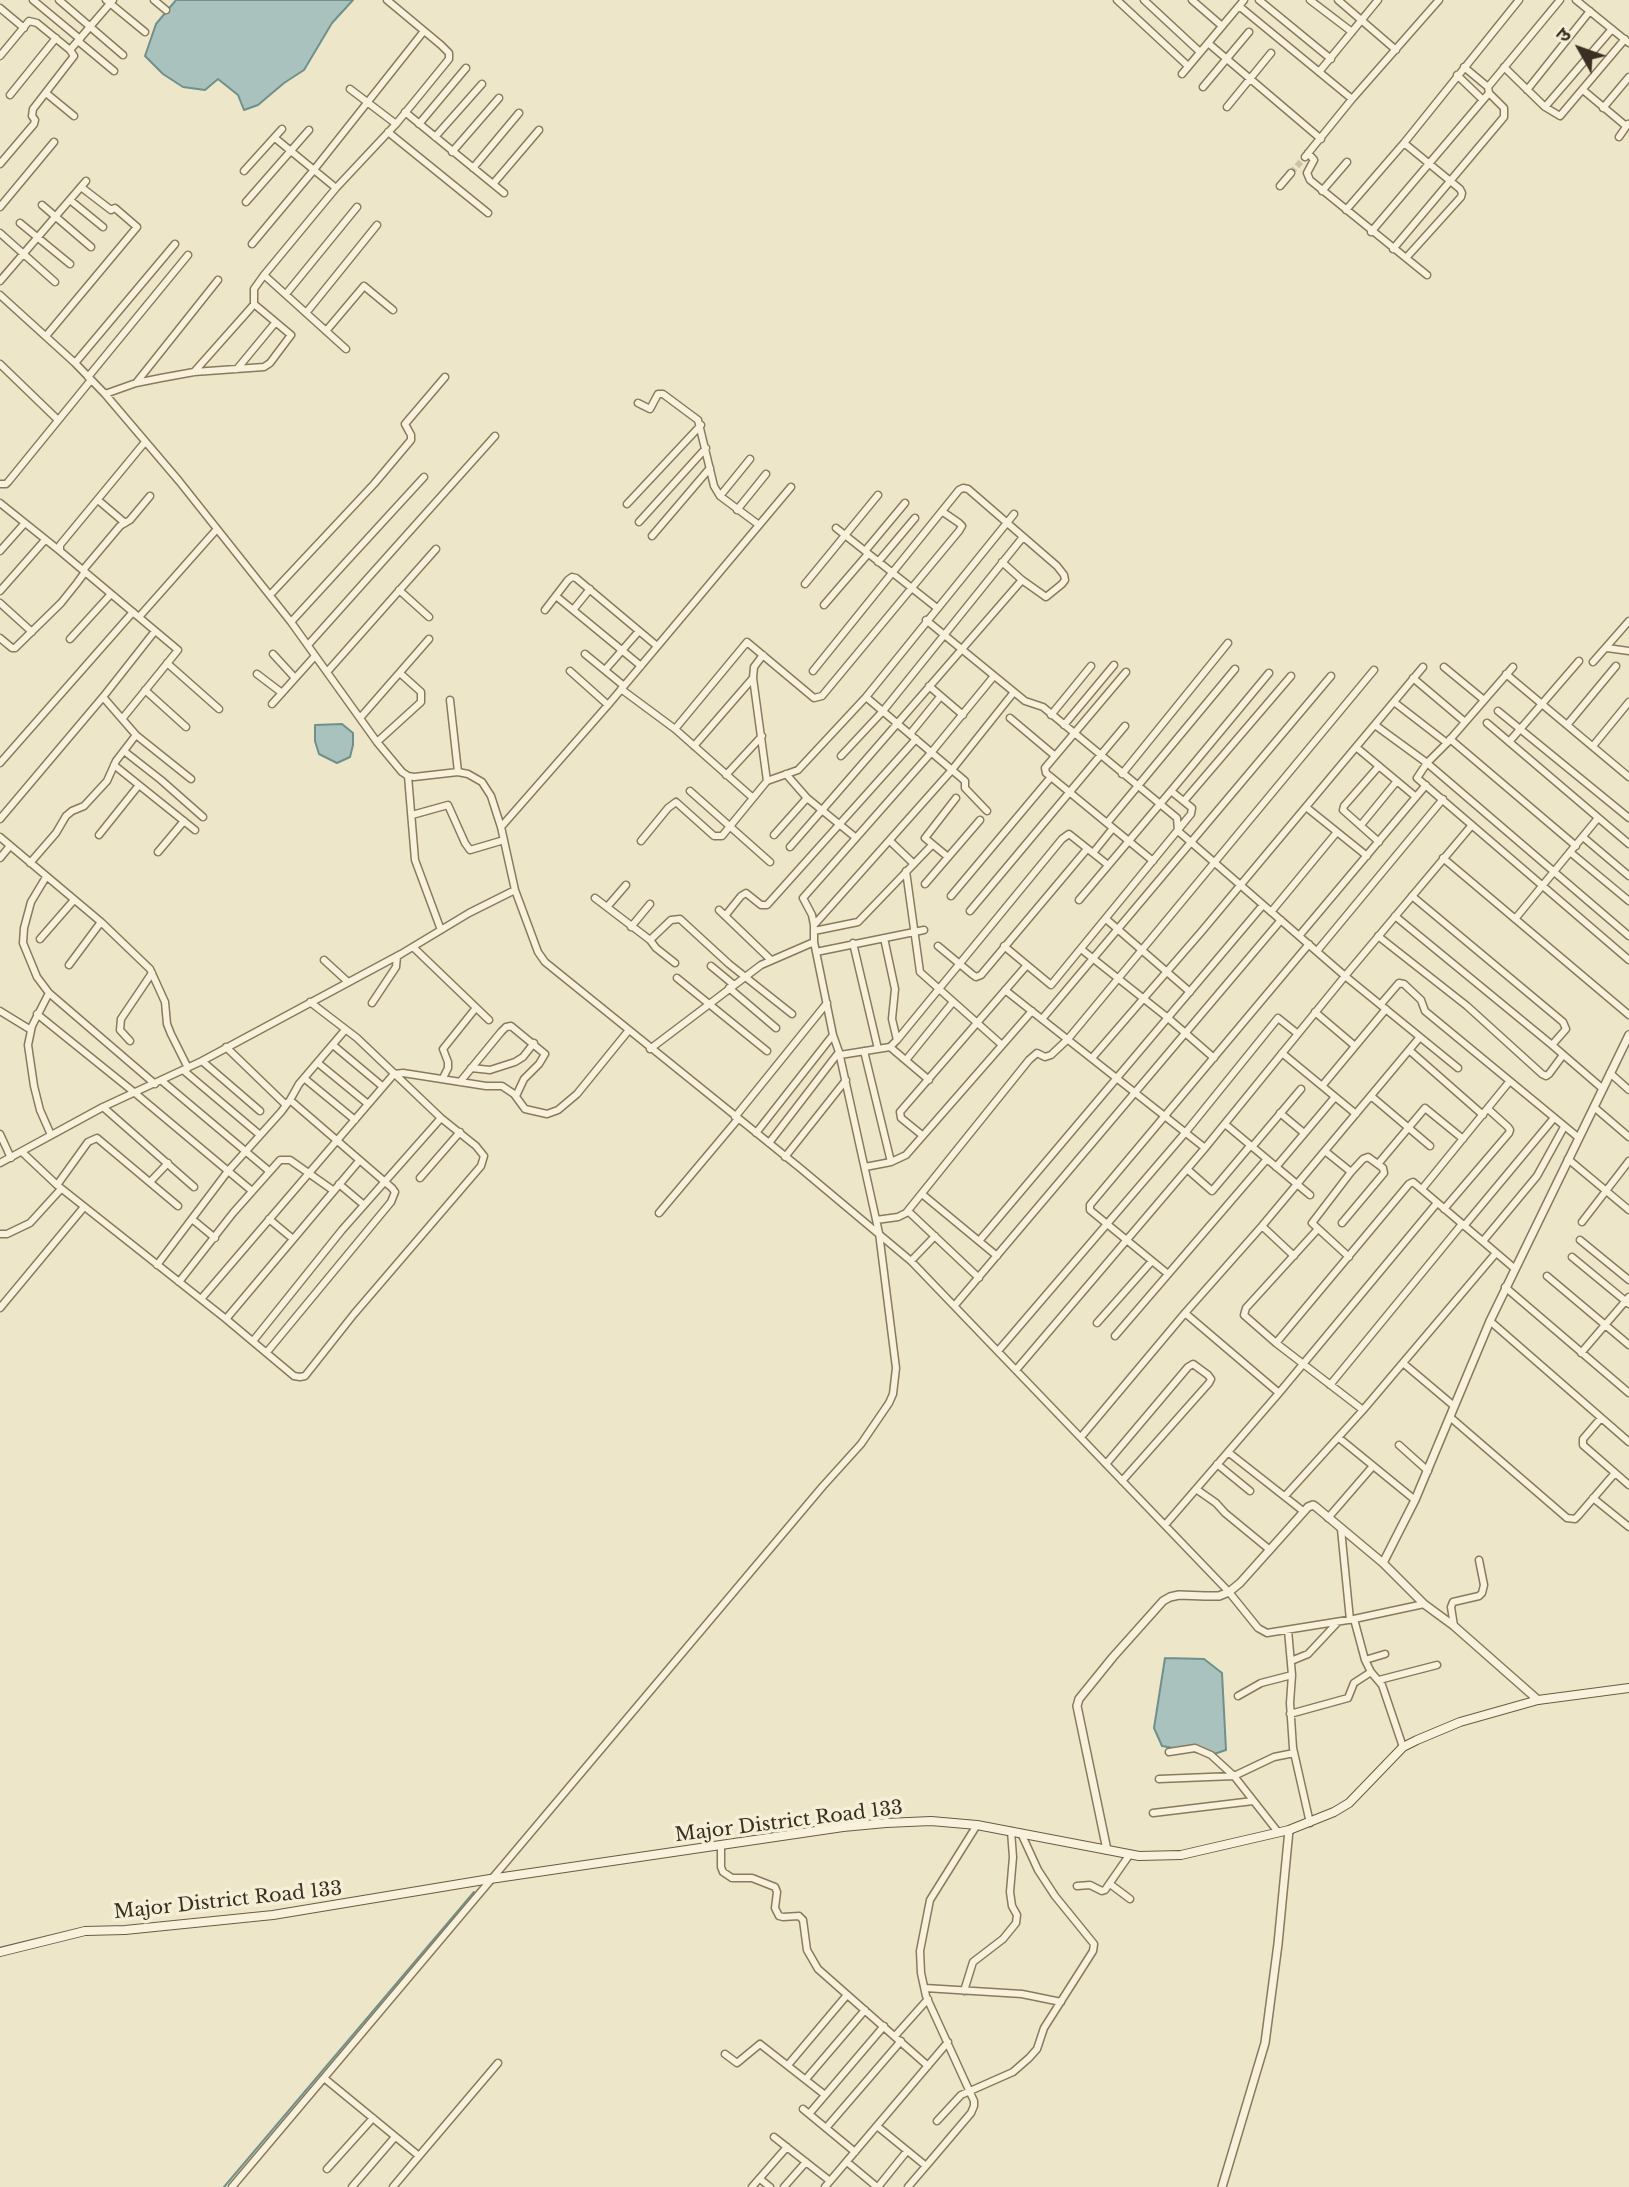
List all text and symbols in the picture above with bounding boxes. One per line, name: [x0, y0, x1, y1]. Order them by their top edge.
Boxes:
north arrow: [1545, 14, 1615, 84]
text: उ: [1551, 24, 1576, 47]
street label: Major District Road 133: [674, 1797, 904, 1847]
street label: Major District Road 133: [113, 1878, 343, 1924]

